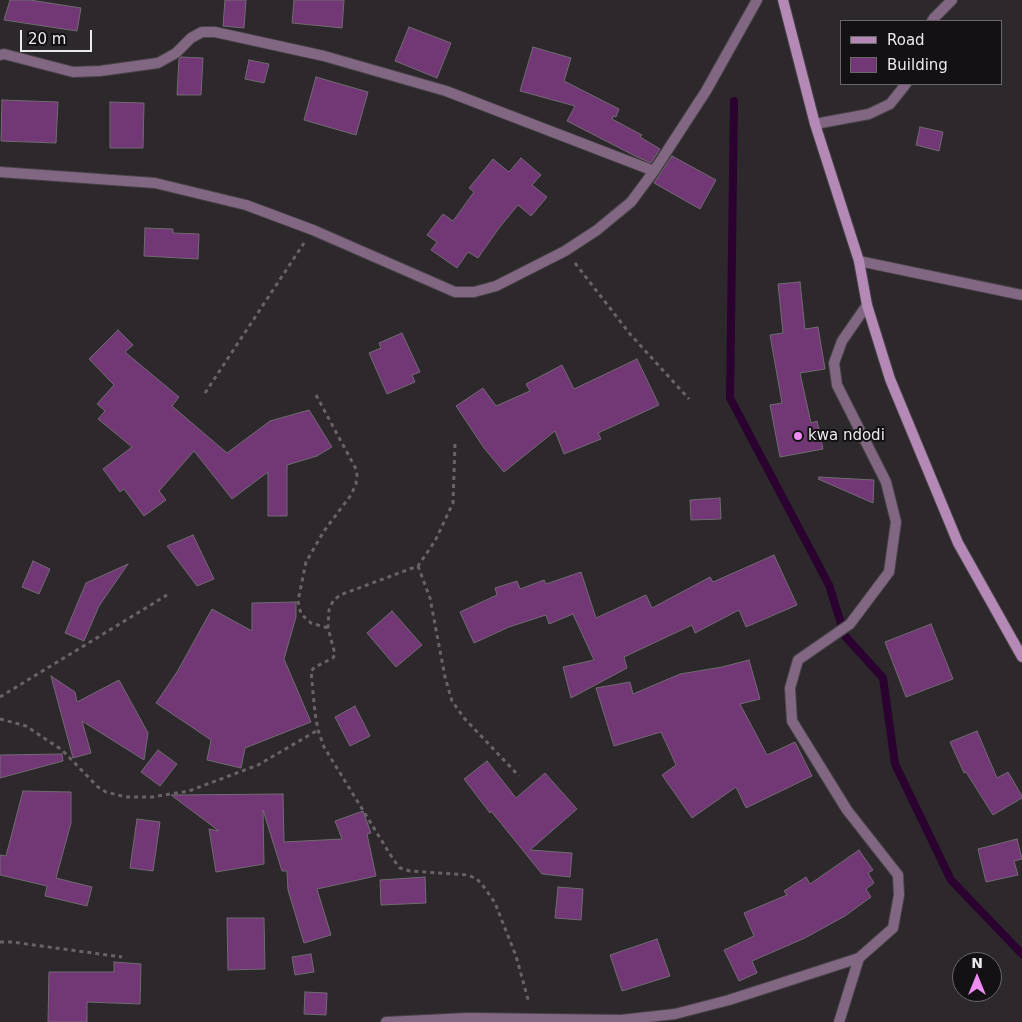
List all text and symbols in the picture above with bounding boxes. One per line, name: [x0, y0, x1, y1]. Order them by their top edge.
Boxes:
scale bar: [22, 20, 95, 52]
legend: [840, 20, 1002, 85]
text: 20 m: [28, 30, 66, 48]
text: Road: [887, 31, 925, 49]
text: Building: [887, 56, 948, 74]
place label: kwa ndodi: [808, 427, 885, 445]
marker: kwa ndodi: [792, 430, 804, 442]
north arrow: [952, 952, 1002, 1002]
text: N: [971, 955, 983, 971]

